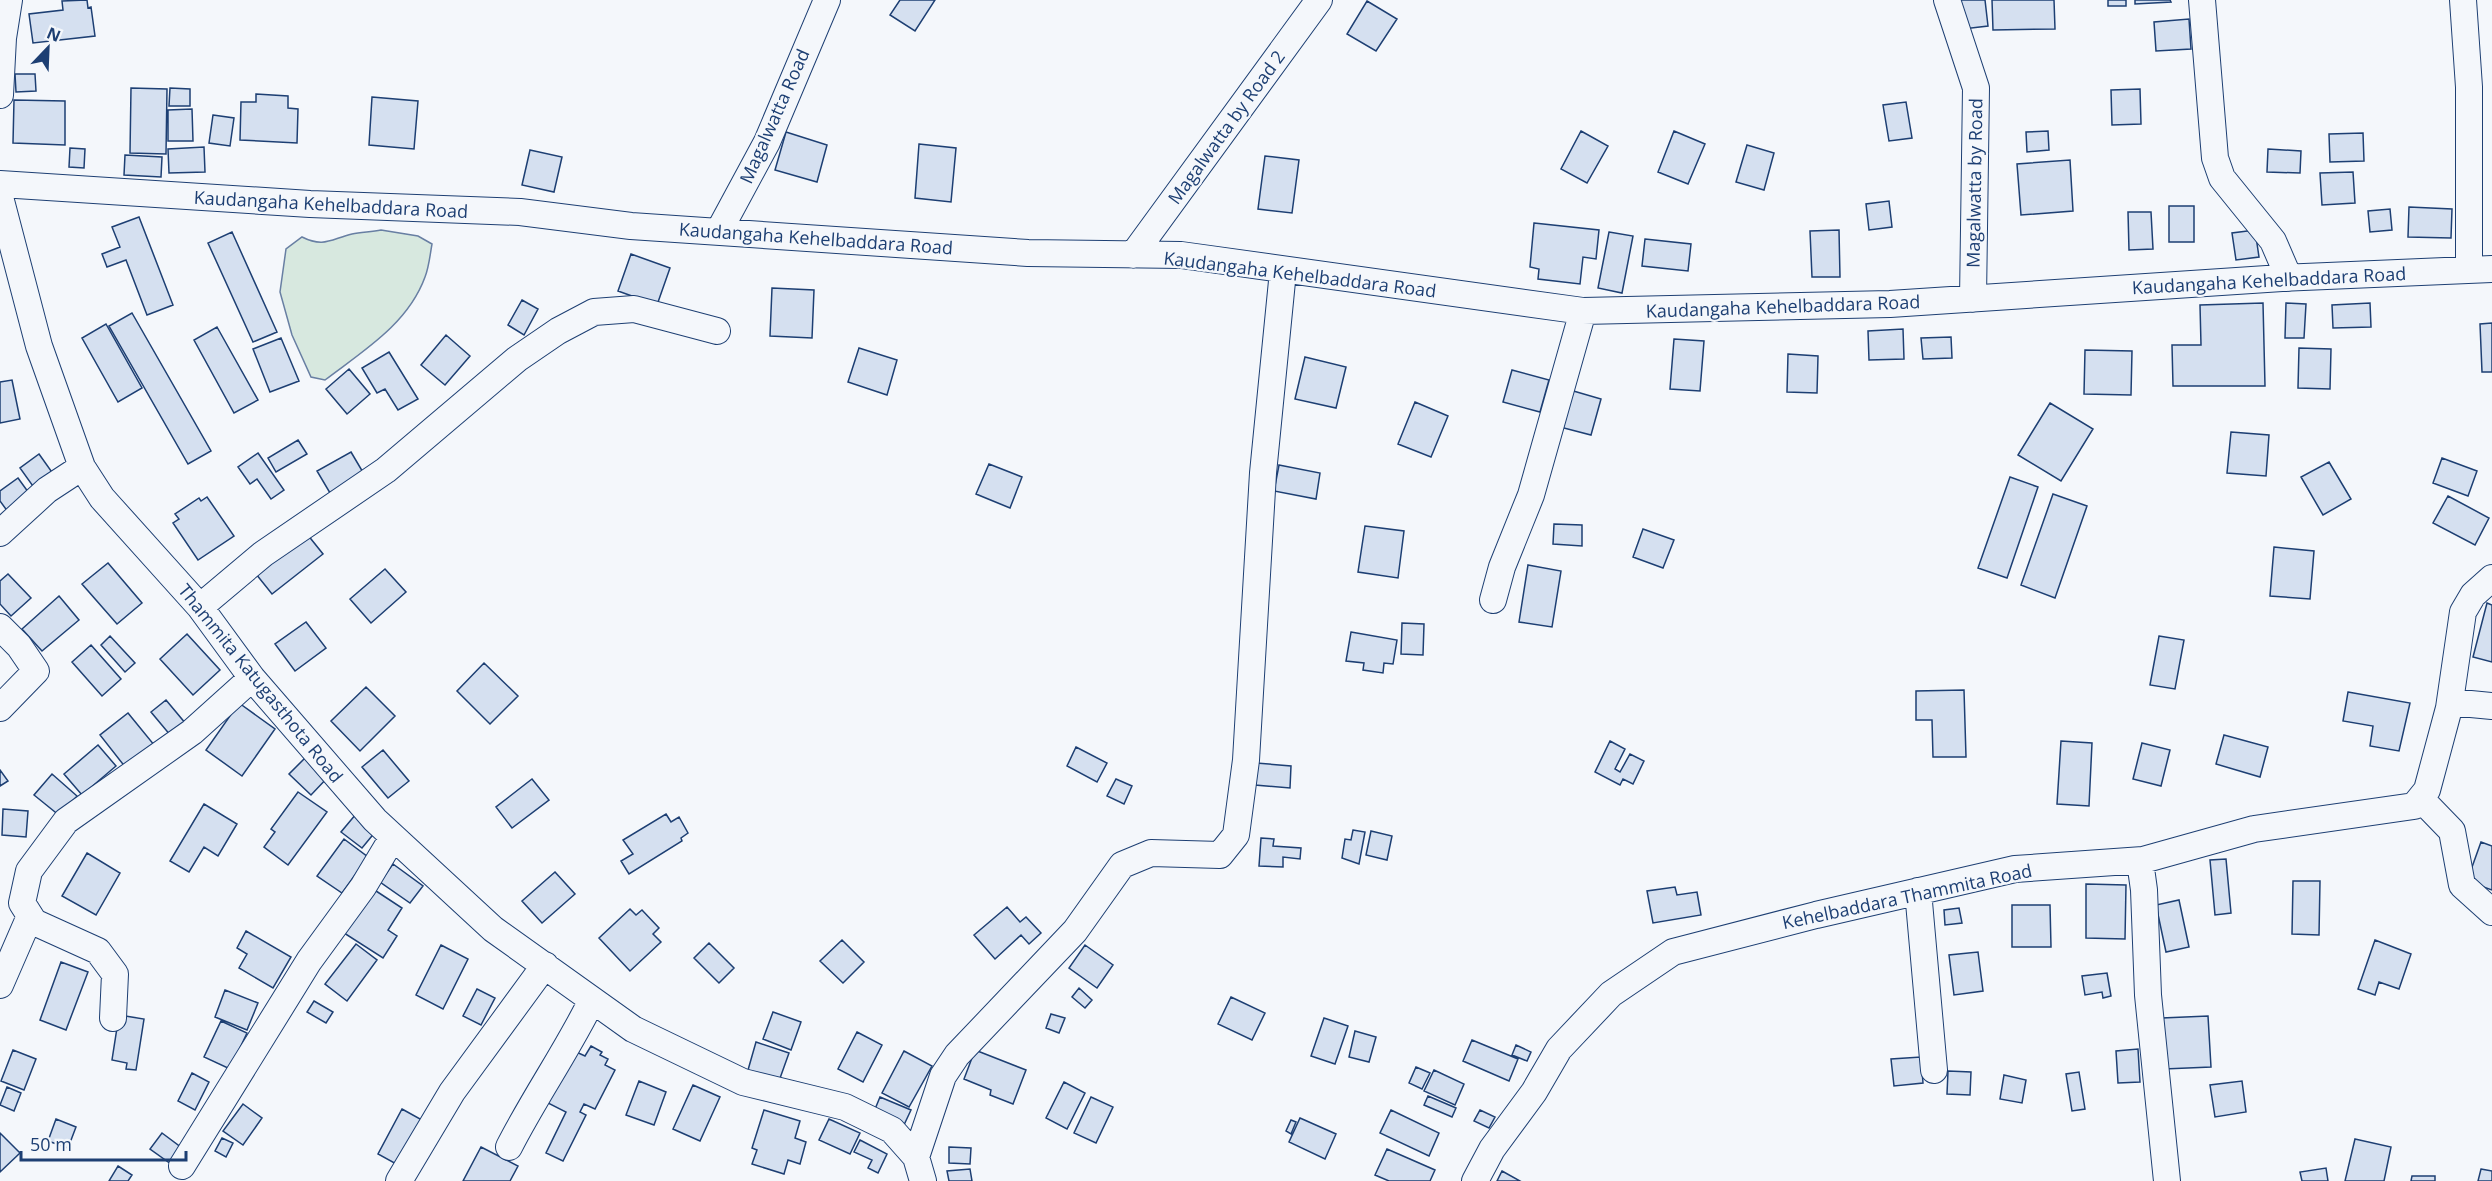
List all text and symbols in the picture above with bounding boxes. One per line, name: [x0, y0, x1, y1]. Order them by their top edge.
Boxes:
north arrow: [18, 18, 78, 78]
text: N: [44, 22, 64, 47]
street label: Magalwatta Road: [734, 45, 814, 187]
street label: Magalwatta by Road 2: [1162, 45, 1290, 209]
street label: Magalwatta by Road: [1961, 98, 1987, 268]
street label: Kaudangaha Kehelbaddara Road: [193, 185, 469, 223]
street label: Kaudangaha Kehelbaddara Road: [678, 216, 954, 260]
street label: Kaudangaha Kehelbaddara Road: [1162, 245, 1438, 303]
street label: Kaudangaha Kehelbaddara Road: [2131, 261, 2407, 299]
street label: Kaudangaha Kehelbaddara Road: [1645, 289, 1921, 323]
street label: Thammita Katugasthota Road: [173, 579, 349, 787]
street label: Kehelbaddara Thammita Road: [1780, 858, 2034, 934]
scale bar: [21, 1124, 186, 1162]
text: 50 m: [30, 1132, 72, 1156]

